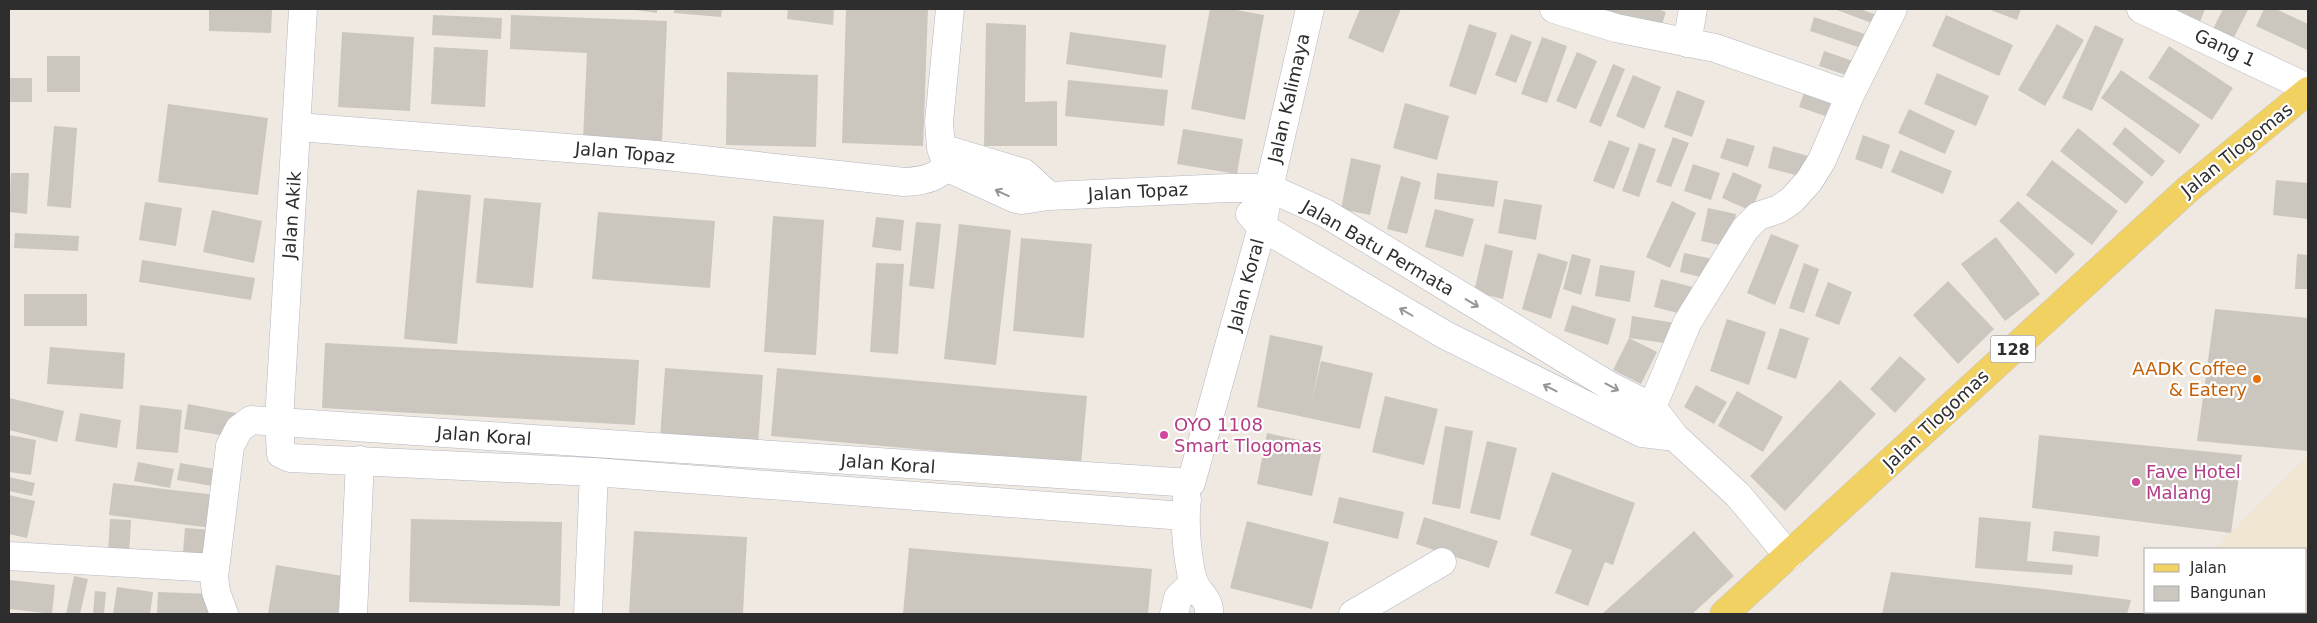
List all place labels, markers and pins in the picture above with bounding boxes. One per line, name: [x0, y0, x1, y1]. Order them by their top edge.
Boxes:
place label: AADK Coffee & Eatery: [2132, 358, 2247, 400]
marker: AADK Coffee & Eatery: [2251, 373, 2263, 385]
place label: OYO 1108 Smart Tlogomas: [1174, 414, 1322, 456]
marker: OYO 1108 Smart Tlogomas: [1158, 429, 1170, 441]
place label: Fave Hotel Malang: [2146, 461, 2241, 503]
marker: Fave Hotel Malang: [2130, 476, 2142, 488]

